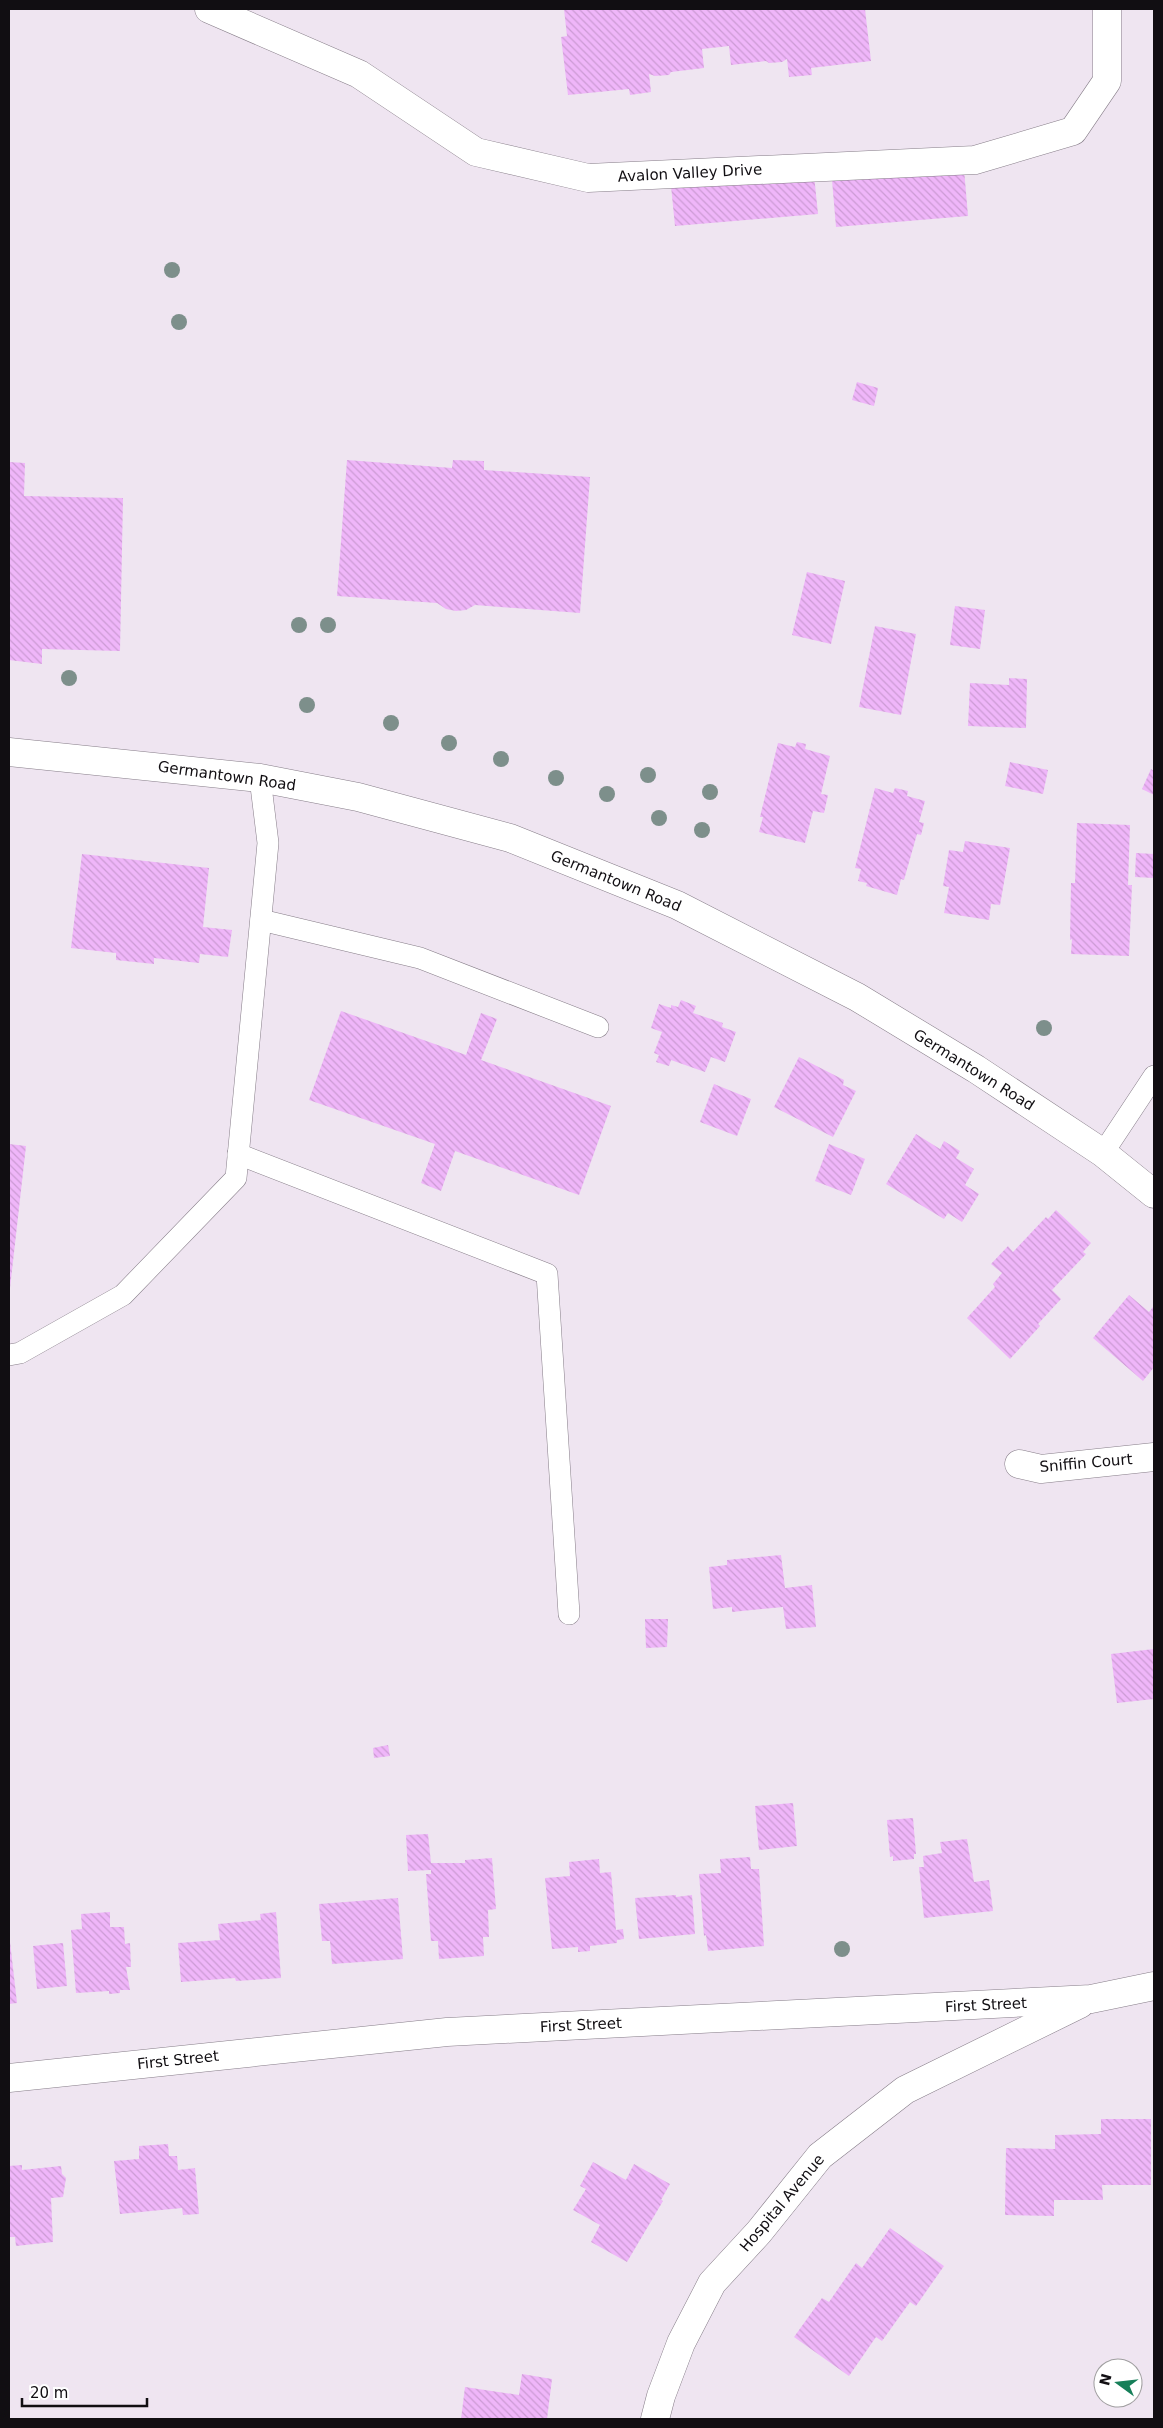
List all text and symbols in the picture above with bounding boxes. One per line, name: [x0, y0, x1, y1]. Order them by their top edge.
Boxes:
street label: Avalon Valley Drive: [617, 160, 763, 186]
street label: Germantown Road: [157, 757, 297, 795]
street label: Germantown Road: [548, 847, 684, 915]
street label: Germantown Road: [910, 1025, 1038, 1115]
street label: Sniffin Court: [1039, 1450, 1133, 1476]
street label: First Street: [945, 1994, 1027, 2016]
street label: First Street: [540, 2014, 622, 2036]
street label: First Street: [136, 2047, 220, 2073]
street label: Hospital Avenue: [736, 2151, 828, 2255]
north arrow: [1093, 2358, 1143, 2408]
text: N: [1096, 2372, 1115, 2387]
scale bar: [22, 2376, 148, 2408]
text: 20 m: [30, 2384, 68, 2402]

